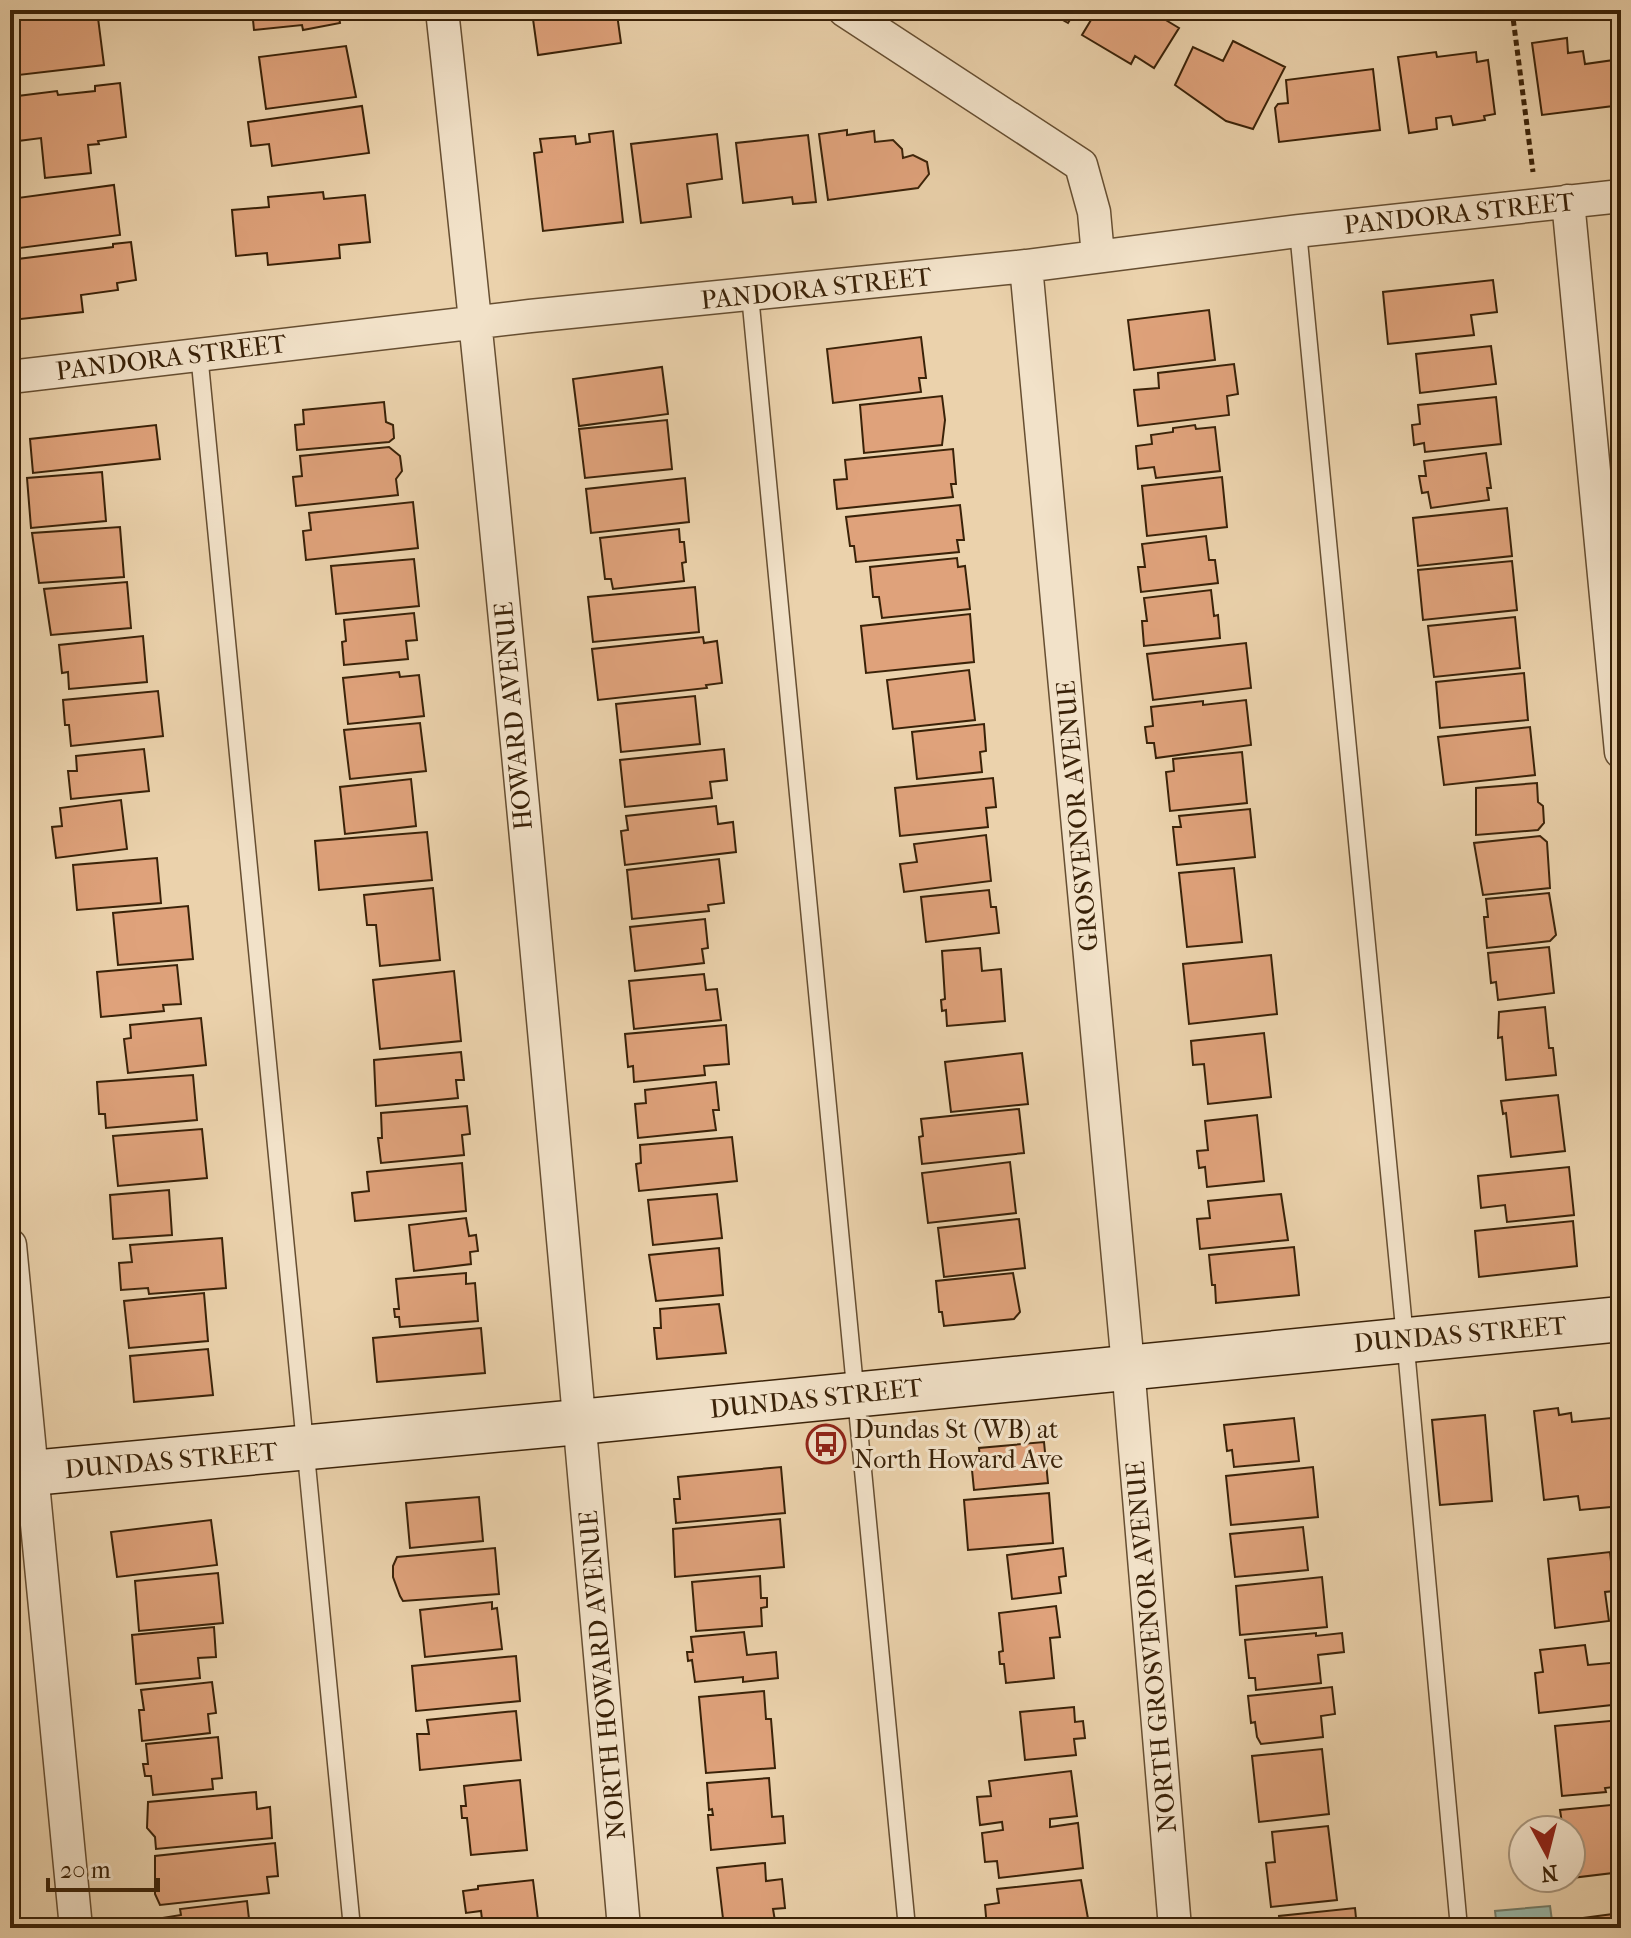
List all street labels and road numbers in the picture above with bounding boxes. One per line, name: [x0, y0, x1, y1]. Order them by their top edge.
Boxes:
street label: PANDORA STREET: [1342, 186, 1576, 241]
street label: PANDORA STREET: [699, 261, 933, 316]
street label: PANDORA STREET: [54, 328, 288, 387]
street label: HOWARD AVENUE: [488, 600, 539, 831]
street label: GROSVENOR AVENUE: [1050, 679, 1105, 952]
street label: DUNDAS STREET: [1352, 1310, 1568, 1359]
street label: DUNDAS STREET: [708, 1372, 924, 1425]
street label: DUNDAS STREET: [63, 1436, 279, 1485]
street label: NORTH GROSVENOR AVENUE: [1120, 1460, 1183, 1834]
street label: NORTH HOWARD AVENUE: [573, 1509, 632, 1841]

